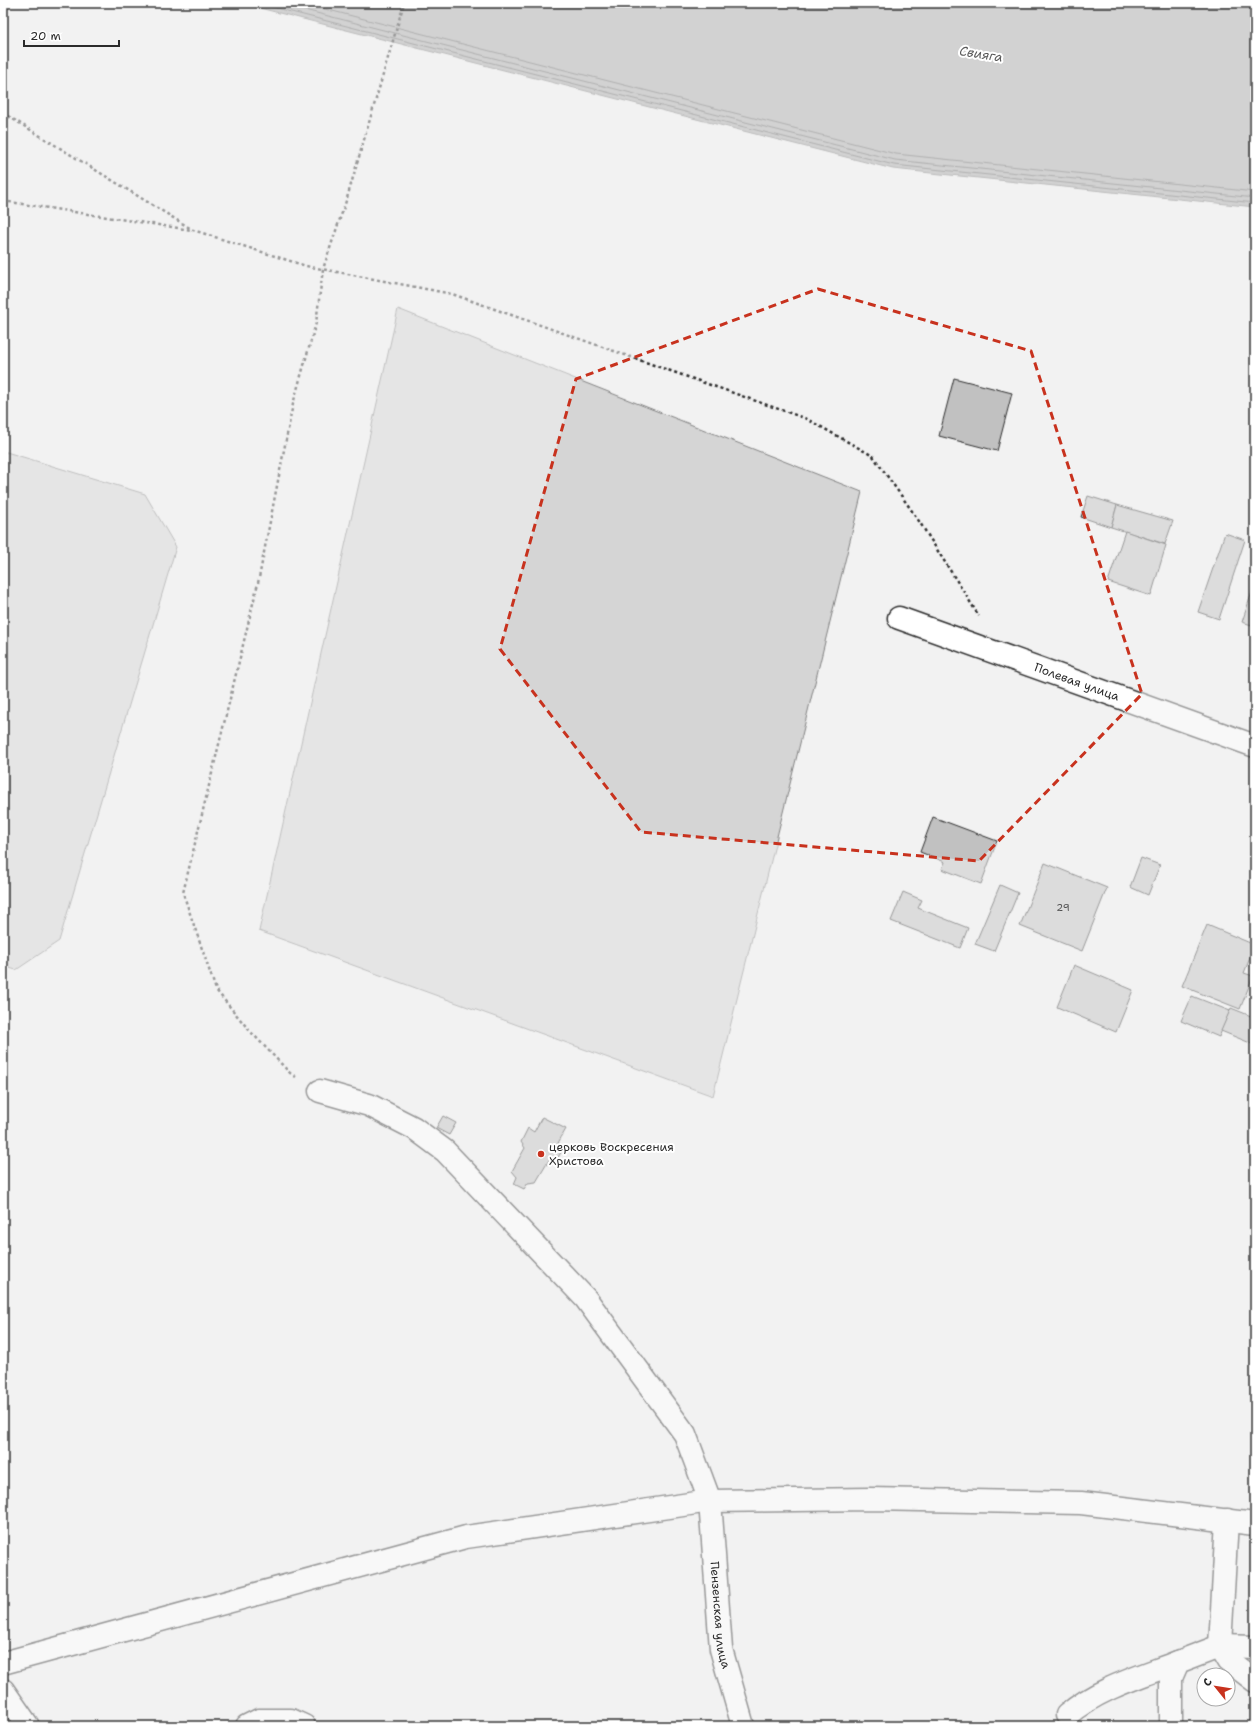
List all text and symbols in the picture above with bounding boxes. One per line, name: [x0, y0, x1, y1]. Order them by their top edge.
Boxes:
scale bar: [24, 22, 119, 48]
text: 20 m: [30, 28, 61, 44]
water label: Свияга: [958, 42, 1004, 66]
street label: Полевая улица: [1032, 659, 1122, 705]
house number: 29: [1056, 901, 1070, 914]
place label: церковь Воскресения Христова: [549, 1139, 674, 1169]
marker: церковь Воскресения Христова: [536, 1149, 546, 1159]
street label: Пензенская улица: [707, 1561, 734, 1671]
north arrow: [1196, 1667, 1236, 1707]
text: С: [1200, 1675, 1216, 1689]

